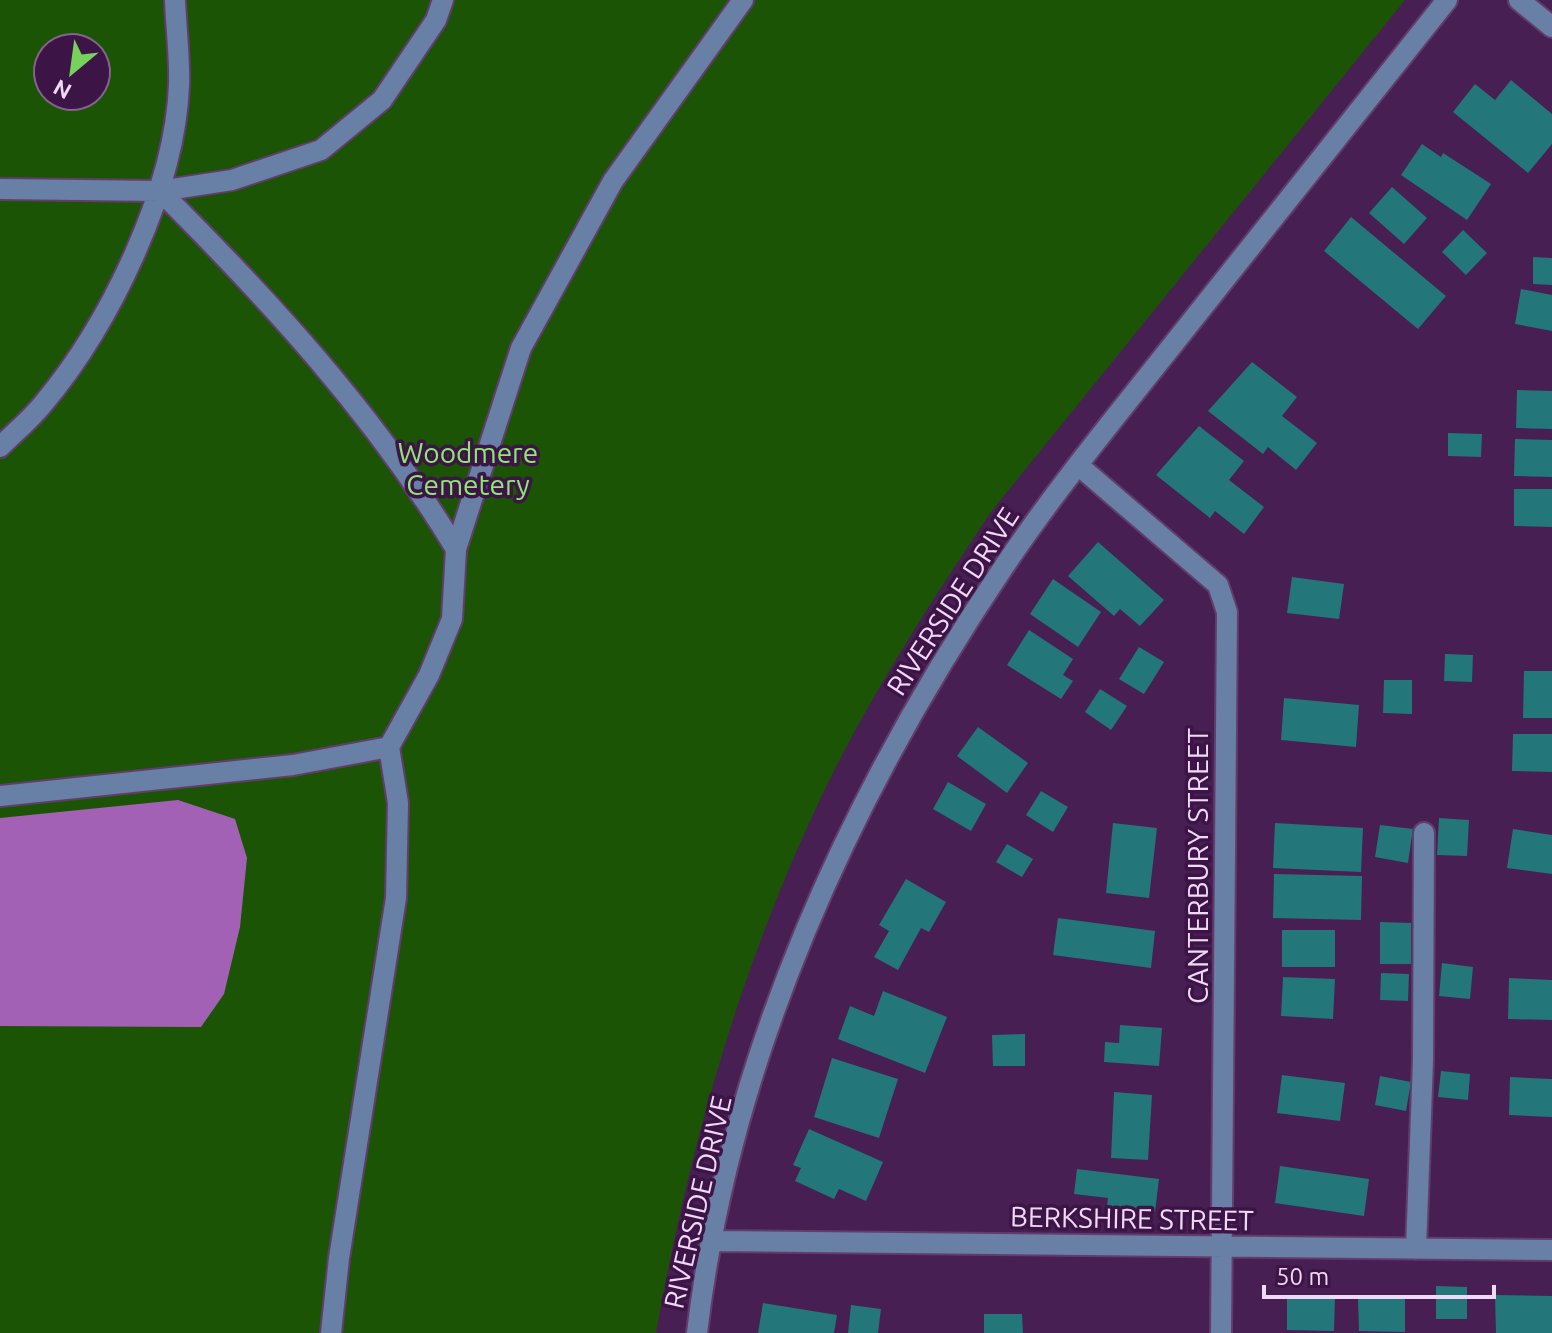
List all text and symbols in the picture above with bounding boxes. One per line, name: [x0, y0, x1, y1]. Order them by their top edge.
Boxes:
north arrow: [32, 32, 112, 112]
text: N: [49, 75, 75, 105]
park label: Woodmere Cemetery: [398, 437, 538, 500]
street label: RIVERSIDE DRIVE: [880, 501, 1024, 701]
street label: CANTERBURY STREET: [1182, 728, 1213, 1004]
street label: RIVERSIDE DRIVE: [657, 1093, 737, 1311]
street label: BERKSHIRE STREET: [1010, 1200, 1254, 1236]
scale bar: [1264, 1249, 1494, 1299]
text: 50 m: [1276, 1263, 1329, 1290]

